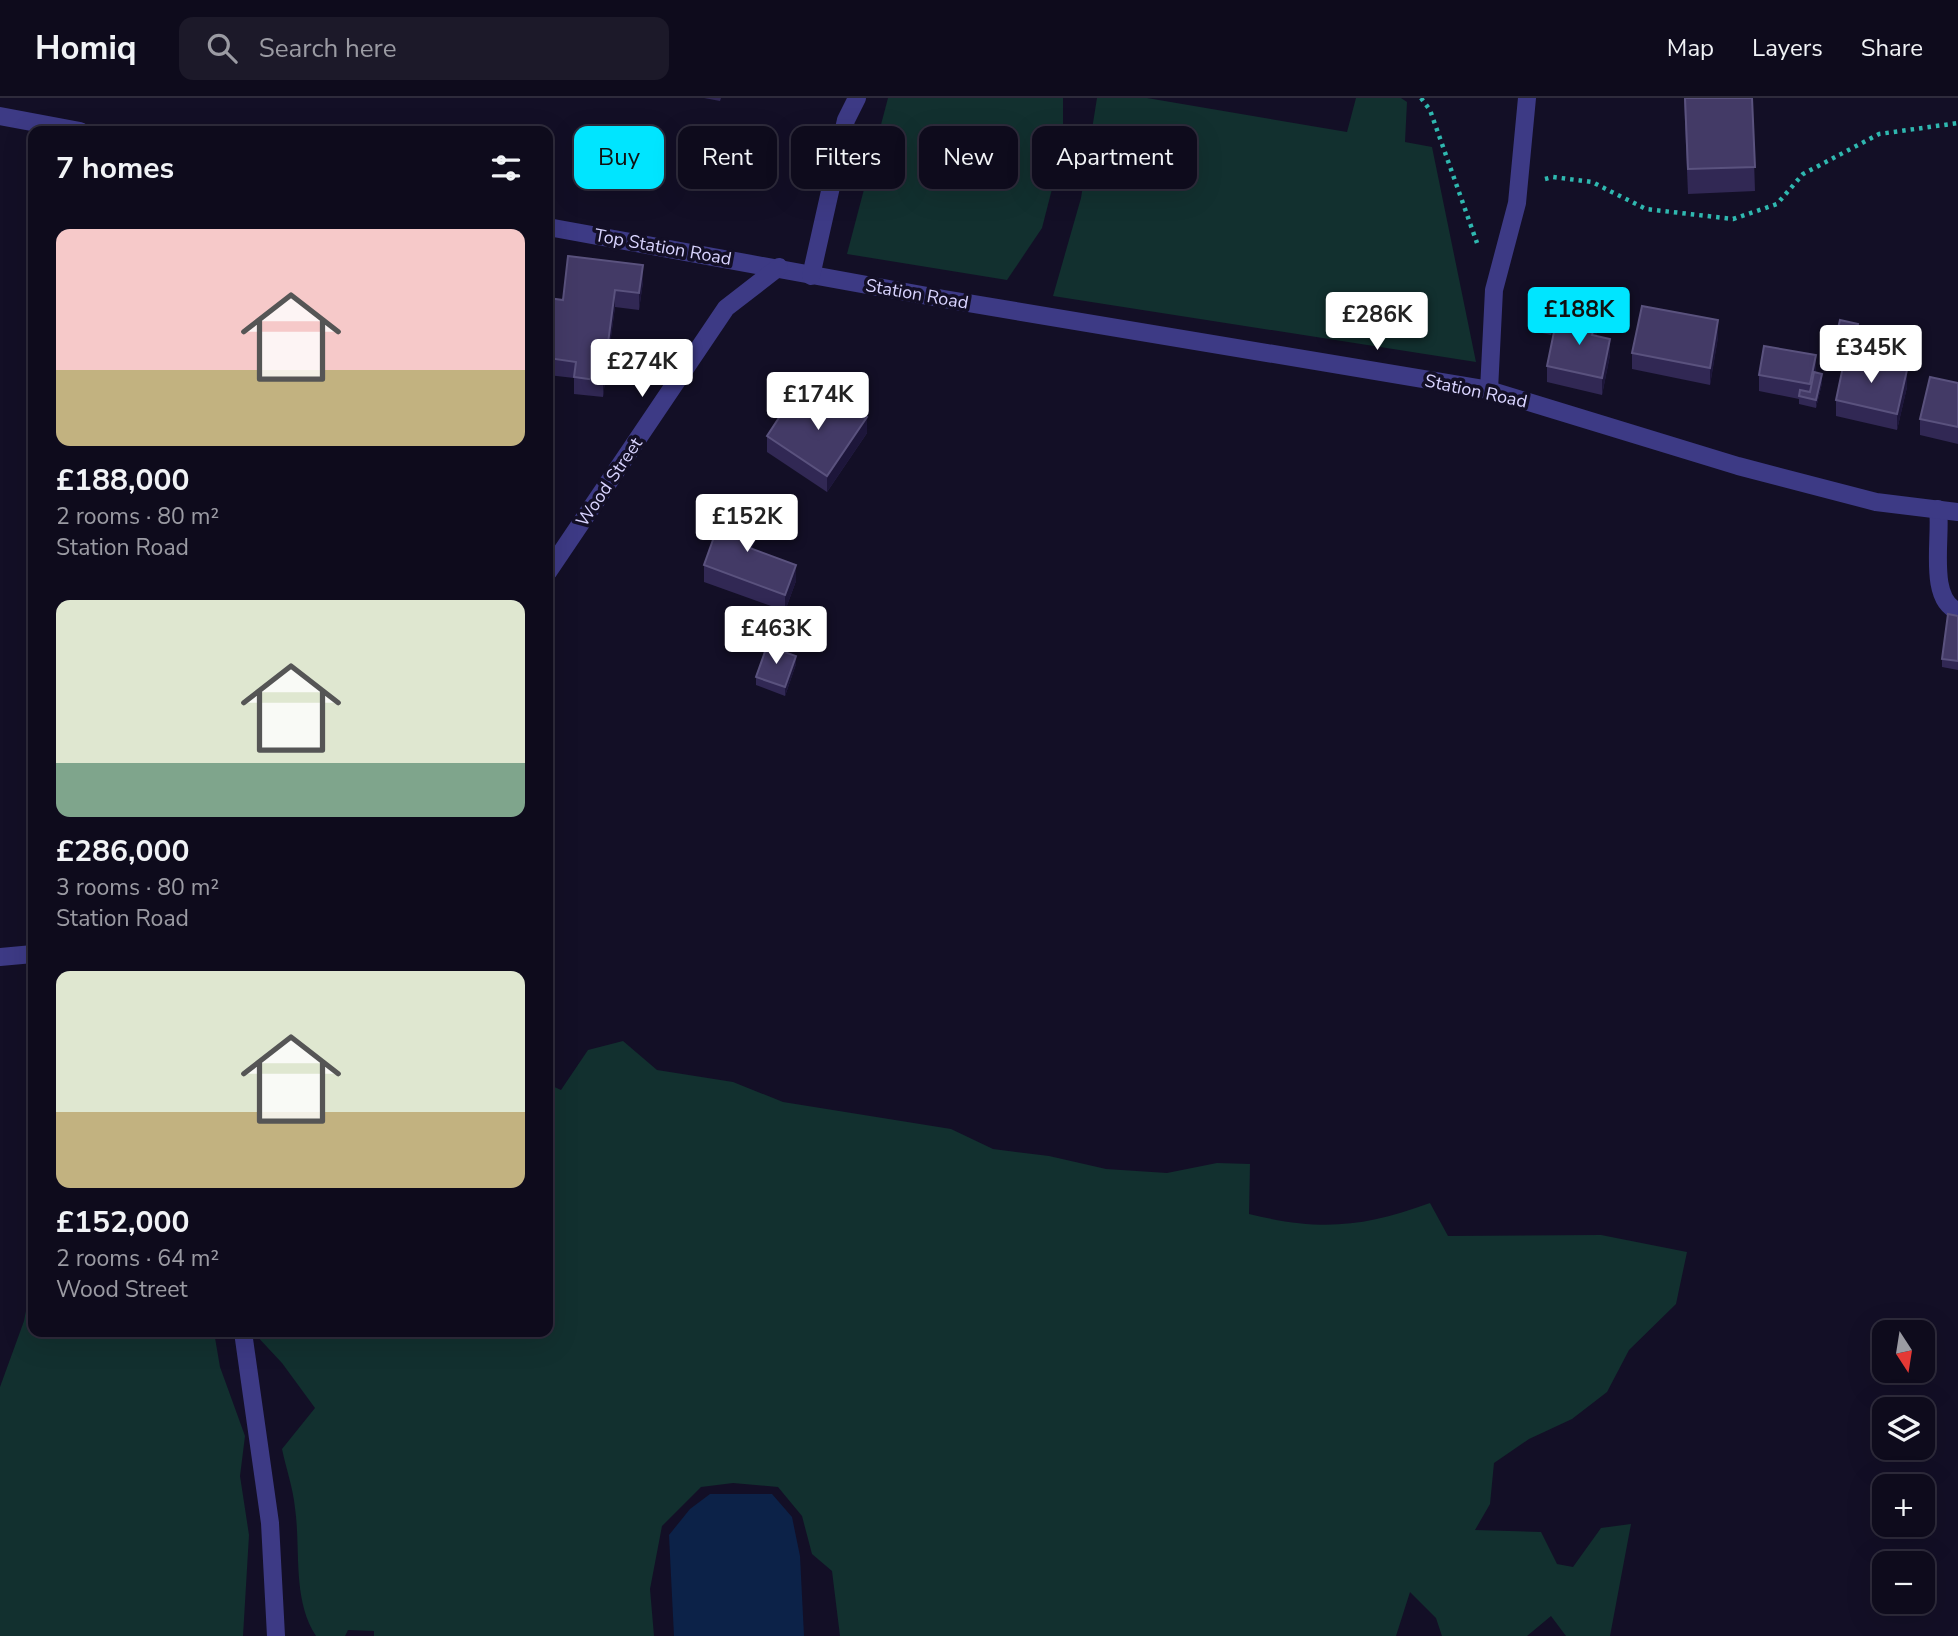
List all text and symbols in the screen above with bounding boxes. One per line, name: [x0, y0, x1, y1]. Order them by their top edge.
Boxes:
search box: [179, 17, 669, 80]
text: Homiq: [35, 26, 137, 71]
icon: search: [203, 29, 241, 67]
text: Search here: [259, 31, 397, 66]
text: Map: [1667, 32, 1714, 64]
text: Layers: [1752, 32, 1823, 64]
text: Share: [1861, 32, 1923, 64]
chip: Buy: [574, 126, 664, 189]
chip: Rent: [678, 126, 777, 189]
chip: Filters: [791, 126, 905, 189]
chip: New: [919, 126, 1018, 189]
chip: Apartment: [1032, 126, 1197, 189]
text: 7 homes: [56, 148, 174, 189]
icon: filters: [487, 149, 525, 187]
street label: Top Station Road: [593, 223, 733, 271]
street label: Station Road: [864, 273, 970, 315]
icon: home: [228, 274, 354, 400]
pin: £188K: [1530, 288, 1628, 347]
pin: £286K: [1328, 292, 1426, 352]
text: £188K: [1544, 294, 1614, 325]
text: £286K: [1342, 299, 1412, 330]
pin: £345K: [1822, 326, 1920, 385]
text: £345K: [1836, 332, 1906, 363]
pin: £274K: [593, 340, 691, 399]
text: £274K: [607, 346, 677, 377]
street label: Station Road: [1423, 368, 1529, 414]
pin: £174K: [769, 372, 867, 432]
text: £174K: [783, 379, 853, 410]
street label: Wood Street: [570, 432, 648, 531]
text: £188,000: [56, 460, 189, 501]
pin: £152K: [698, 494, 796, 554]
text: 2 rooms · 80 m²: [56, 501, 219, 532]
text: £152K: [712, 501, 782, 532]
text: Station Road: [56, 532, 189, 563]
pin: £463K: [727, 606, 825, 666]
text: £463K: [741, 613, 811, 644]
icon: home: [228, 645, 354, 771]
text: £286,000: [56, 831, 189, 872]
text: 3 rooms · 80 m²: [56, 872, 219, 903]
text: Station Road: [56, 903, 189, 934]
icon: home: [228, 1016, 354, 1142]
text: £152,000: [56, 1202, 189, 1243]
text: 2 rooms · 64 m²: [56, 1243, 219, 1274]
text: Wood Street: [56, 1274, 188, 1305]
north arrow: [1872, 1320, 1936, 1382]
map controls: [1872, 1320, 1935, 1614]
button: layers: [1872, 1397, 1935, 1460]
button: +: [1872, 1474, 1935, 1537]
button: −: [1872, 1551, 1935, 1614]

